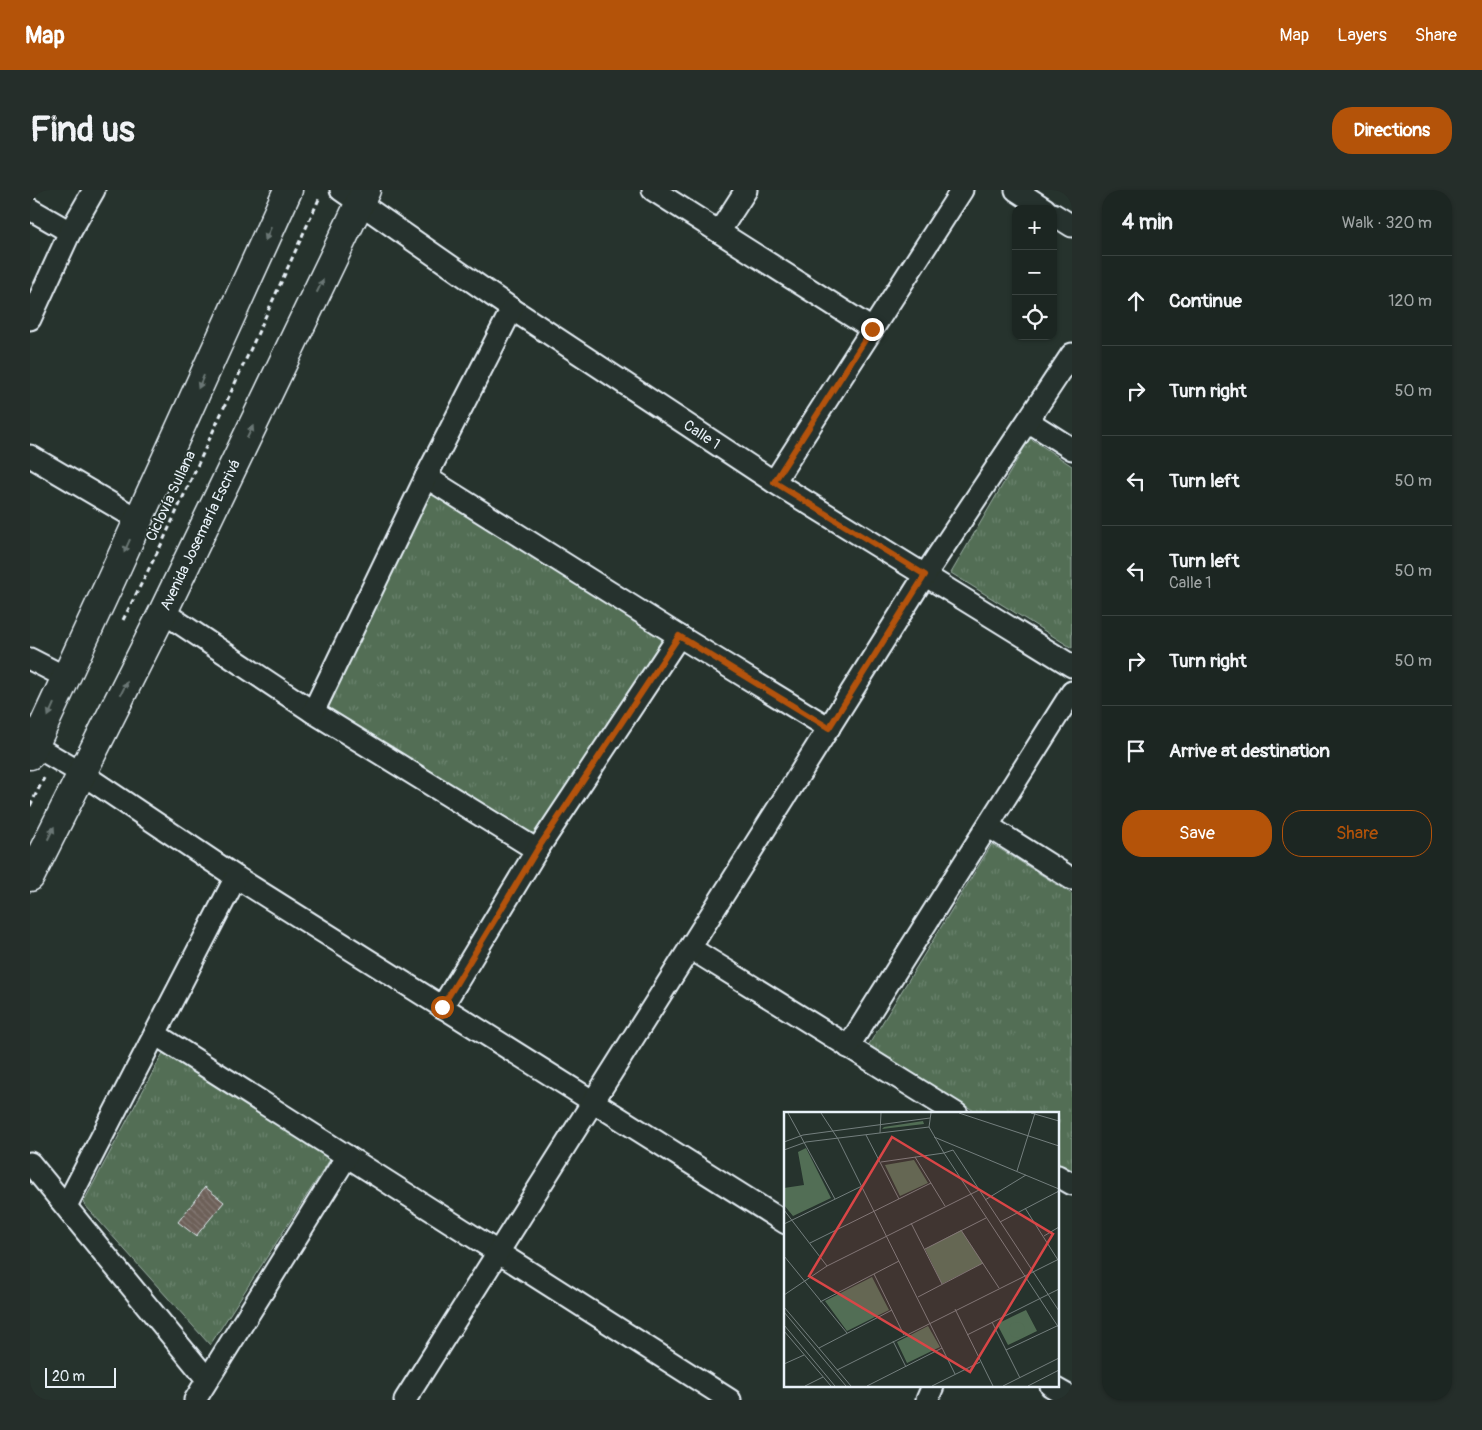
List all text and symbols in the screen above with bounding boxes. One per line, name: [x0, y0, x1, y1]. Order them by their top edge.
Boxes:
text: Map: [25, 21, 65, 50]
text: Map: [1280, 24, 1309, 47]
text: Layers: [1337, 24, 1387, 47]
text: Share: [1415, 24, 1457, 47]
button: Directions: [1332, 107, 1452, 154]
text: Find us: [30, 108, 135, 152]
map controls: [1012, 205, 1057, 340]
button: +: [1012, 205, 1057, 250]
text: 4 min: [1122, 209, 1173, 236]
text: Walk · 320 m: [1342, 213, 1432, 233]
one-way arrow: [263, 227, 271, 241]
button: −: [1012, 250, 1057, 295]
one-way arrow: [316, 279, 324, 293]
icon: ahead: [1122, 287, 1150, 315]
text: Continue: [1169, 289, 1242, 313]
text: 120 m: [1388, 291, 1432, 311]
button: locate: [1012, 295, 1057, 340]
route end: [861, 318, 884, 341]
one-way arrow: [196, 375, 204, 389]
icon: right: [1122, 377, 1150, 405]
text: Turn right: [1169, 379, 1247, 403]
text: 50 m: [1395, 381, 1432, 401]
street label: Calle 1: [680, 416, 724, 453]
one-way arrow: [246, 425, 254, 439]
street label: Ciclovía Sullana: [142, 448, 200, 544]
street label: Avenida Josemaría Escrivá: [156, 456, 244, 614]
icon: left: [1122, 467, 1150, 495]
text: Turn left: [1169, 469, 1239, 493]
text: 50 m: [1395, 471, 1432, 491]
one-way arrow: [122, 539, 130, 553]
text: Turn left: [1169, 549, 1239, 573]
icon: left: [1122, 557, 1150, 585]
text: 50 m: [1395, 561, 1432, 581]
text: Calle 1: [1169, 573, 1212, 593]
icon: right: [1122, 647, 1150, 675]
text: Turn right: [1169, 649, 1247, 673]
text: 50 m: [1395, 651, 1432, 671]
one-way arrow: [120, 681, 128, 695]
one-way arrow: [46, 703, 54, 717]
icon: arrive: [1122, 737, 1150, 765]
text: Arrive at destination: [1169, 739, 1330, 763]
button: Save: [1122, 810, 1272, 857]
button: Share: [1282, 810, 1432, 857]
one-way arrow: [48, 826, 56, 840]
route start: [431, 996, 454, 1019]
inset map: [784, 1112, 1060, 1388]
scale bar: [45, 1365, 116, 1388]
text: 20 m: [52, 1368, 85, 1385]

